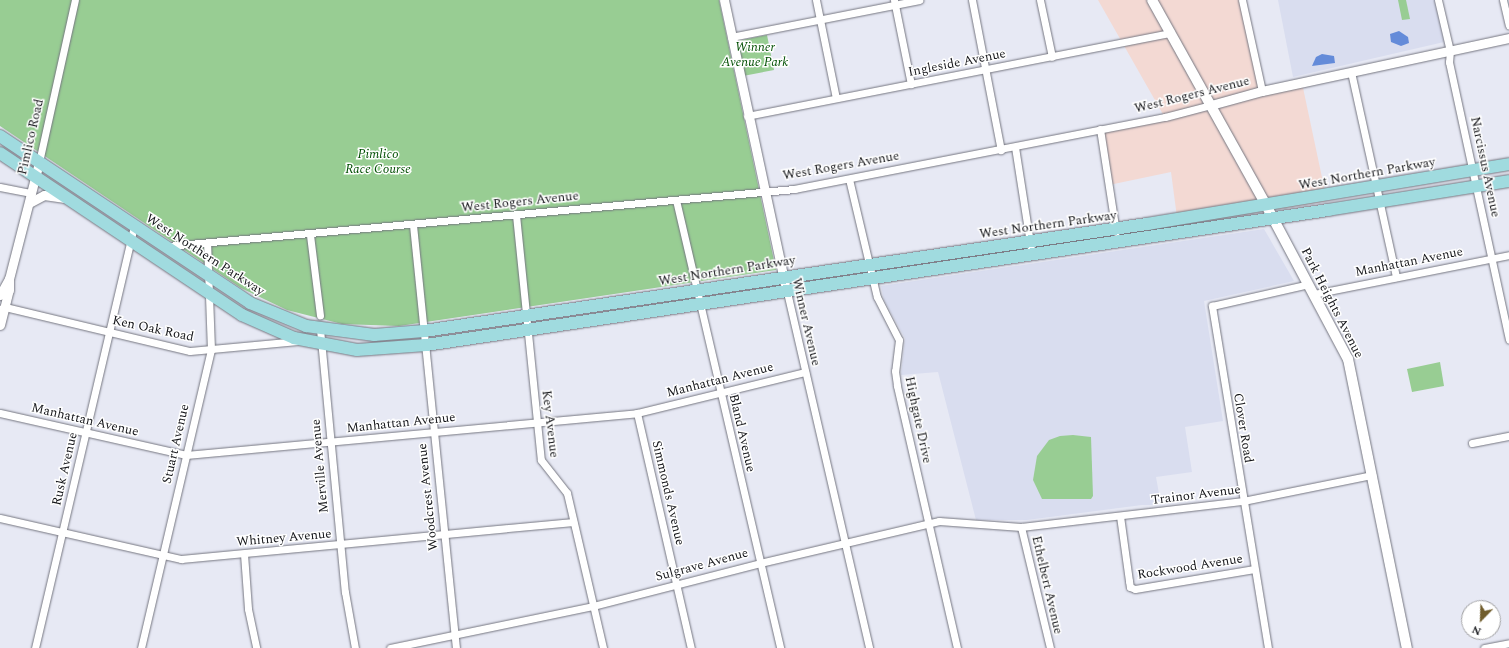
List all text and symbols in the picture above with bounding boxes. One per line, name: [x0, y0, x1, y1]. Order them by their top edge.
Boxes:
park label: Winner Avenue Park: [722, 40, 788, 71]
street label: Ingleside Avenue: [907, 46, 1007, 80]
street label: West Rogers Avenue: [1133, 73, 1251, 117]
street label: Pimlico Road: [15, 98, 47, 176]
street label: Narcissus Avenue: [1467, 115, 1503, 219]
park label: Pimlico Race Course: [345, 147, 411, 178]
street label: West Rogers Avenue: [782, 148, 900, 184]
street label: West Northern Parkway: [1298, 154, 1436, 194]
street label: West Rogers Avenue: [461, 188, 579, 216]
street label: West Northern Parkway: [978, 208, 1118, 242]
street label: West Northern Parkway: [143, 211, 267, 299]
street label: Manhattan Avenue: [1354, 244, 1464, 280]
street label: Park Heights Avenue: [1297, 245, 1367, 361]
street label: West Northern Parkway: [658, 252, 796, 290]
street label: Winner Avenue: [788, 277, 824, 367]
street label: Ken Oak Road: [111, 313, 195, 345]
street label: Manhattan Avenue: [665, 359, 775, 401]
street label: Highgate Drive: [901, 375, 935, 465]
street label: Key Avenue: [538, 389, 562, 459]
street label: Bland Avenue: [725, 392, 759, 474]
street label: Clover Road: [1230, 392, 1256, 464]
street label: Manhattan Avenue: [30, 400, 140, 440]
street label: Stuart Avenue: [159, 403, 193, 485]
street label: Manhattan Avenue: [346, 410, 456, 436]
street label: Merville Avenue: [308, 418, 332, 514]
street label: Rusk Avenue: [49, 431, 81, 507]
street label: Simmonds Avenue: [648, 439, 688, 547]
street label: Woodcrest Avenue: [415, 443, 441, 551]
street label: Trainor Avenue: [1150, 482, 1242, 508]
street label: Whitney Avenue: [236, 526, 332, 550]
street label: Ethelbert Avenue: [1028, 534, 1066, 636]
street label: Sulgrave Avenue: [654, 545, 750, 585]
street label: Rockwood Avenue: [1136, 551, 1244, 583]
north arrow: [1461, 600, 1501, 640]
text: N: [1469, 621, 1484, 640]

